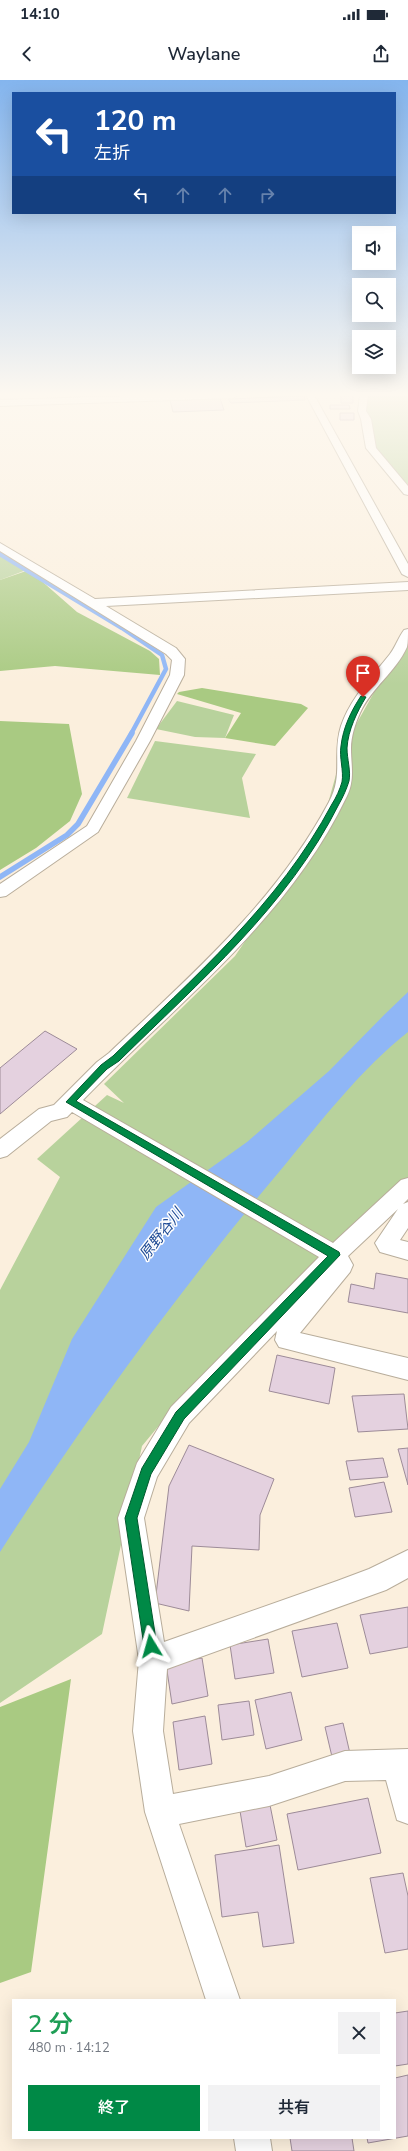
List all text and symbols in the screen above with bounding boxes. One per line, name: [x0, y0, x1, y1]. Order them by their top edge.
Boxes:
text: 14:10: [20, 4, 60, 24]
text: Waylane: [167, 42, 241, 66]
icon: back: [16, 43, 38, 65]
icon: share: [370, 43, 392, 65]
text: 120 m: [94, 102, 177, 140]
icon: left: [28, 108, 80, 160]
text: 左折: [94, 141, 130, 165]
icon: left: [130, 184, 152, 206]
icon: ahead: [172, 184, 194, 206]
icon: ahead: [214, 184, 236, 206]
icon: right: [256, 184, 278, 206]
map controls: [352, 226, 396, 374]
button: sound: [352, 226, 396, 270]
button: search: [352, 278, 396, 322]
button: layers: [352, 330, 396, 374]
pin: [346, 656, 380, 697]
icon: arrive: [352, 662, 374, 684]
water label: 原野谷川: [135, 1203, 189, 1264]
position arrow: [130, 1625, 172, 1667]
text: 2 分: [28, 2008, 73, 2040]
button: close: [338, 2012, 380, 2054]
text: 480 m · 14:12: [28, 2039, 110, 2057]
button: 終了: [28, 2085, 200, 2131]
button: 共有: [208, 2085, 380, 2131]

